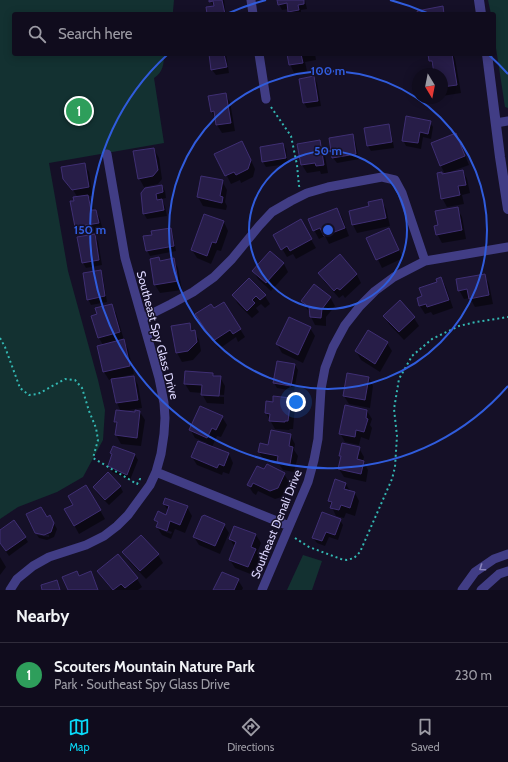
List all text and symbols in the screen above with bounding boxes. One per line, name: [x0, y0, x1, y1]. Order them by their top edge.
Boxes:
search box: [12, 12, 496, 56]
icon: search: [26, 23, 48, 45]
text: Search here: [58, 25, 133, 43]
text: 100 m: [311, 63, 345, 78]
north arrow: [412, 68, 448, 104]
pin: 1: [66, 96, 92, 126]
text: 50 m: [314, 143, 342, 158]
text: 150 m: [74, 222, 106, 237]
centre of rings: [321, 223, 335, 237]
street label: Southeast Spy Glass Drive: [134, 269, 182, 401]
your location: [286, 392, 306, 412]
street label: Southeast Denali Drive: [247, 467, 305, 581]
one-way arrow: [479, 563, 486, 570]
text: Nearby: [16, 606, 69, 626]
text: Scouters Mountain Nature Park: [54, 658, 255, 676]
text: 1: [27, 667, 31, 683]
text: 230 m: [455, 667, 492, 683]
text: Park · Southeast Spy Glass Drive: [54, 676, 230, 692]
tab: Map: [68, 716, 90, 754]
tab: Directions: [227, 716, 274, 754]
tab: Saved: [411, 716, 440, 754]

